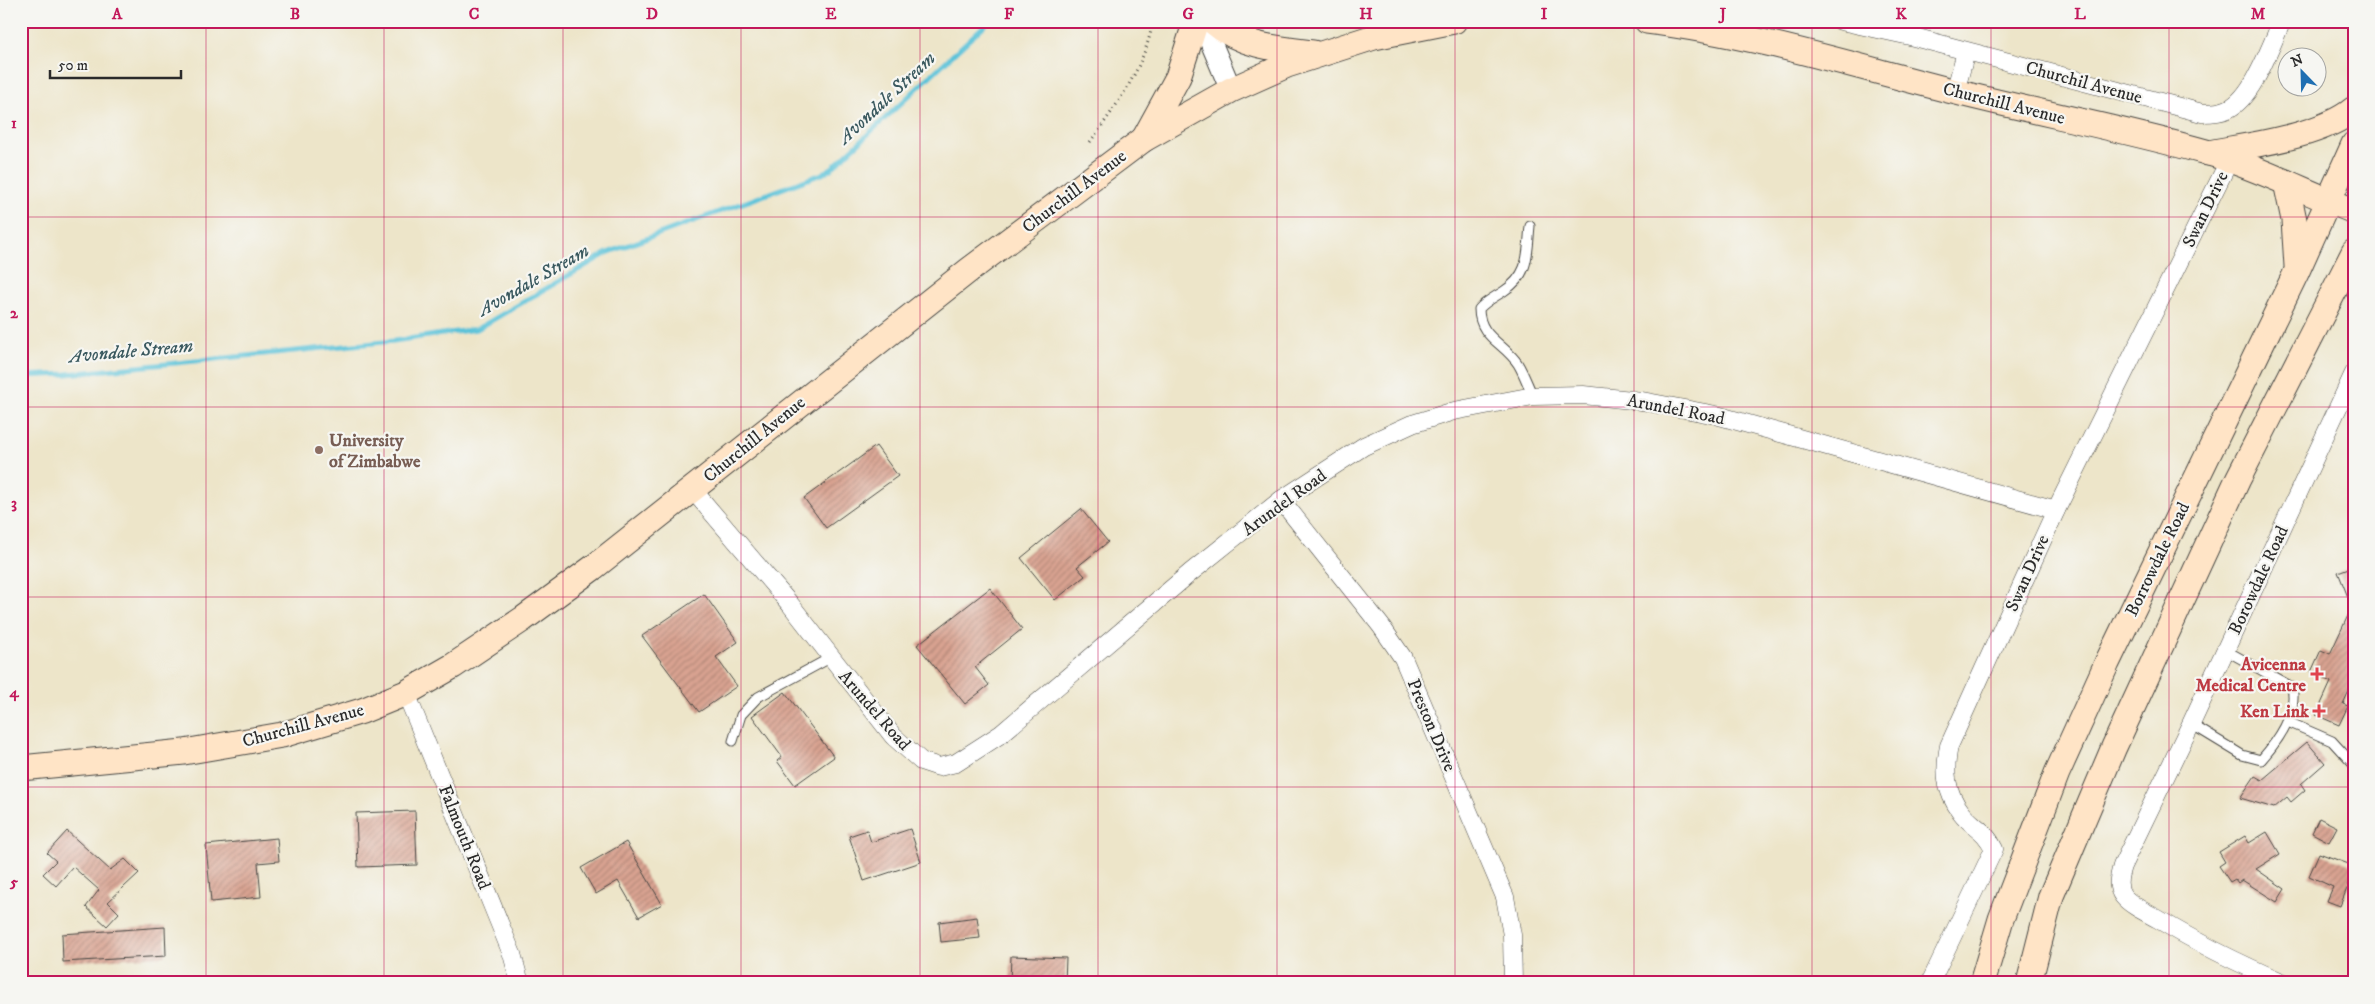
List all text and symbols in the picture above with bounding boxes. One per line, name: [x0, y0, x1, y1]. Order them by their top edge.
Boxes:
text: A: [111, 4, 123, 24]
text: B: [290, 4, 300, 24]
text: C: [469, 4, 479, 24]
text: D: [646, 4, 658, 24]
text: E: [825, 4, 837, 24]
text: F: [1004, 4, 1014, 24]
text: G: [1182, 4, 1194, 24]
text: H: [1359, 4, 1373, 24]
text: I: [1541, 4, 1548, 24]
text: J: [1718, 4, 1727, 24]
text: K: [1895, 4, 1907, 24]
text: L: [2074, 4, 2086, 24]
text: M: [2251, 4, 2266, 24]
water label: Avondale Stream: [832, 47, 940, 150]
scale bar: [50, 48, 181, 80]
north arrow: [2278, 48, 2328, 98]
text: N: [2289, 50, 2307, 71]
text: 50 m: [58, 56, 88, 75]
street label: Churchil Avenue: [2023, 57, 2144, 109]
street label: Churchill Avenue: [1940, 78, 2067, 130]
text: 1: [11, 113, 17, 133]
street label: Churchill Avenue: [1018, 145, 1131, 238]
street label: Swan Drive: [2178, 168, 2234, 251]
water label: Avondale Stream: [472, 239, 593, 322]
text: 2: [10, 303, 19, 323]
water label: Avondale Stream: [66, 335, 194, 369]
street label: Arundel Road: [1625, 390, 1727, 430]
street label: Churchill Avenue: [699, 392, 810, 488]
place label: University of Zimbabwe: [329, 430, 421, 473]
marker: University of Zimbabwe: [313, 444, 325, 456]
street label: Arundel Road: [1238, 465, 1331, 541]
text: 3: [11, 493, 17, 513]
street label: Borrowdale Road: [2121, 499, 2195, 620]
street label: Borowdale Road: [2224, 523, 2294, 638]
street label: Swan Drive: [2001, 532, 2055, 615]
place label: Avicenna Medical Centre: [2195, 654, 2307, 697]
street label: Arundel Road: [833, 666, 915, 755]
marker: Avicenna Medical Centre: [2310, 667, 2324, 681]
street label: Preston Drive: [1402, 676, 1460, 775]
text: 4: [8, 682, 19, 702]
street label: Churchill Avenue: [240, 699, 366, 753]
place label: Ken Link: [2240, 701, 2310, 723]
marker: Ken Link: [2313, 705, 2325, 717]
street label: Falmouth Road: [433, 782, 495, 893]
text: 5: [9, 872, 18, 892]

